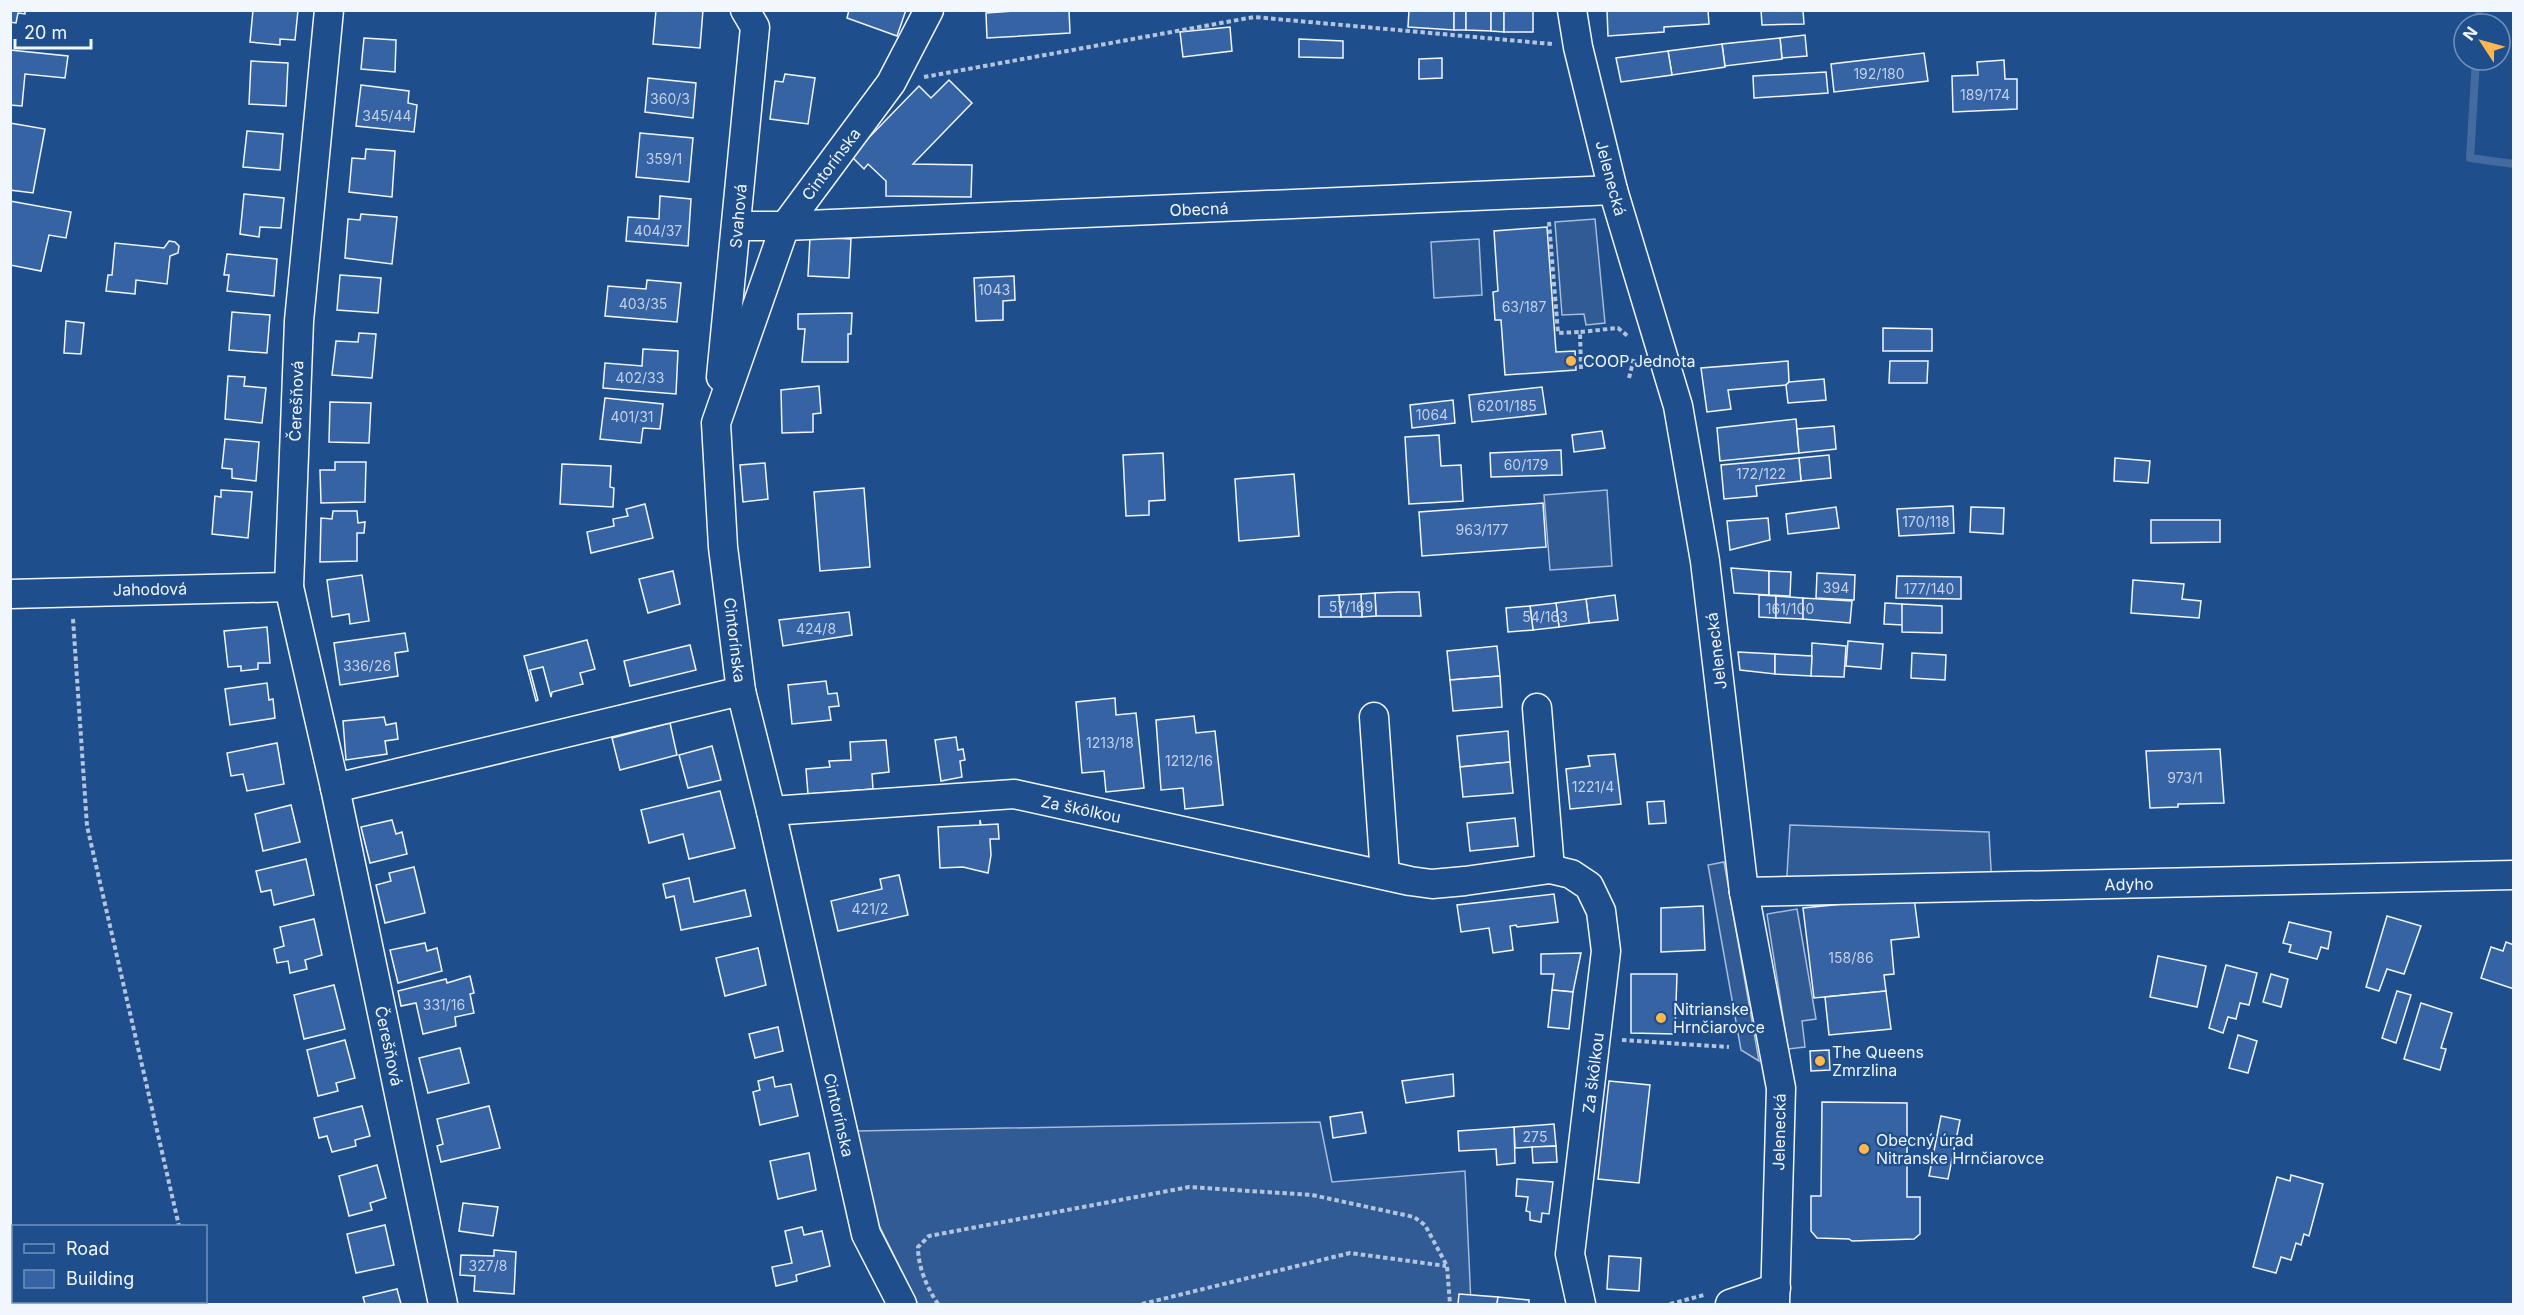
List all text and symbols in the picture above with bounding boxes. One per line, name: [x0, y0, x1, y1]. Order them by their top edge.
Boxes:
scale bar: [15, 12, 92, 50]
north arrow: [2452, 12, 2512, 72]
text: 20 m: [24, 22, 67, 43]
text: N: [2458, 22, 2482, 44]
house number: 192/180: [1853, 65, 1905, 82]
house number: 189/174: [1960, 86, 2010, 103]
house number: 360/3: [650, 90, 690, 107]
house number: 345/44: [362, 107, 412, 124]
street label: Cintorínska: [797, 124, 865, 204]
street label: Jelenecká: [1591, 138, 1631, 218]
house number: 359/1: [646, 150, 682, 167]
street label: Svahová: [725, 183, 751, 249]
street label: Obecná: [1169, 198, 1229, 220]
house number: 404/37: [634, 222, 682, 239]
house number: 1043: [978, 281, 1010, 298]
house number: 403/35: [619, 295, 667, 312]
house number: 63/187: [1502, 298, 1546, 315]
place label: COOP Jednota: [1583, 351, 1695, 371]
marker: COOP Jednota: [1564, 354, 1578, 368]
street label: Čerešňová: [285, 360, 307, 442]
house number: 402/33: [616, 369, 664, 386]
house number: 6201/185: [1477, 397, 1537, 414]
house number: 1064: [1416, 406, 1448, 423]
house number: 401/31: [611, 408, 653, 425]
house number: 60/179: [1504, 456, 1548, 473]
house number: 172/122: [1736, 465, 1786, 482]
house number: 170/118: [1902, 513, 1950, 530]
house number: 963/177: [1456, 521, 1509, 538]
street label: Jahodová: [113, 578, 187, 600]
house number: 394: [1823, 579, 1849, 596]
house number: 177/140: [1904, 580, 1954, 597]
street label: Cintorínska: [720, 596, 750, 684]
house number: 57/169: [1329, 598, 1373, 615]
house number: 161/100: [1766, 600, 1814, 617]
house number: 54/163: [1522, 608, 1568, 625]
street label: Jelenecká: [1701, 611, 1731, 691]
house number: 424/8: [796, 620, 836, 637]
house number: 336/26: [343, 657, 391, 674]
house number: 1213/18: [1086, 734, 1134, 751]
house number: 1212/16: [1165, 752, 1213, 769]
house number: 973/1: [2167, 769, 2203, 786]
house number: 1221/4: [1572, 778, 1614, 795]
street label: Za škôlkou: [1039, 791, 1123, 827]
street label: Adyho: [2104, 874, 2154, 894]
house number: 421/2: [852, 900, 888, 917]
house number: 158/86: [1828, 949, 1874, 966]
house number: 331/16: [423, 996, 465, 1013]
place label: Nitrianske Hrnčiarovce: [1673, 999, 1765, 1037]
street label: Čerešňová: [371, 1004, 407, 1088]
marker: Nitrianske Hrnčiarovce: [1654, 1011, 1668, 1025]
street label: Za škôlkou: [1578, 1031, 1608, 1115]
place label: The Queens Zmrzlina: [1832, 1042, 1924, 1080]
marker: The Queens Zmrzlina: [1813, 1054, 1827, 1068]
street label: Cintorínska: [820, 1071, 858, 1159]
street label: Jelenecká: [1768, 1093, 1790, 1171]
house number: 275: [1523, 1128, 1547, 1145]
place label: Obecný úrad Nitranske Hrnčiarovce: [1876, 1130, 2044, 1168]
marker: Obecný úrad Nitranske Hrnčiarovce: [1857, 1142, 1871, 1156]
legend: [12, 1225, 207, 1303]
text: Road: [66, 1238, 109, 1259]
house number: 327/8: [469, 1257, 507, 1274]
text: Building: [66, 1268, 134, 1289]

